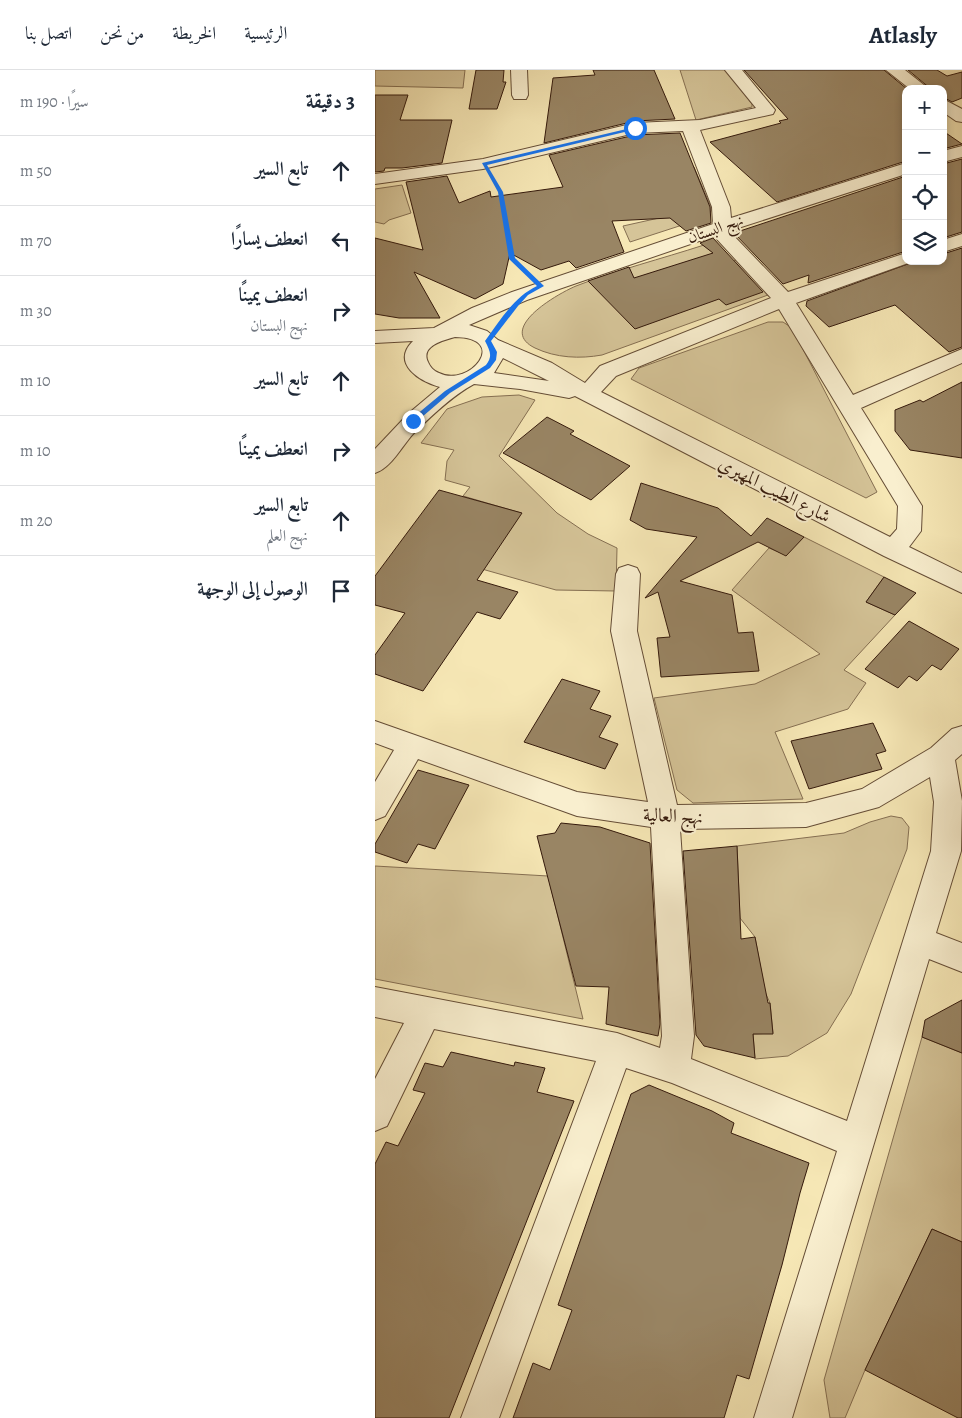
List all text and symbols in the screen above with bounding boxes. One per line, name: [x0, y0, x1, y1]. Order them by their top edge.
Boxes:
text: Atlasly: [869, 19, 937, 51]
text: اتصل بنا: [25, 21, 72, 45]
text: من نحن: [100, 21, 144, 45]
text: الخريطة: [172, 21, 216, 45]
text: الرئيسية: [244, 21, 287, 45]
map controls: [902, 85, 947, 265]
button: +: [902, 85, 947, 130]
text: 3 دقيقة: [306, 87, 355, 115]
text: سيرًا · 190 m: [20, 91, 89, 113]
route start: [624, 117, 647, 140]
button: −: [902, 130, 947, 175]
text: تابع السير: [255, 156, 308, 182]
icon: ahead: [327, 157, 355, 185]
text: 50 m: [20, 160, 52, 182]
button: locate: [902, 175, 947, 220]
street label: نهج البستان: [684, 209, 747, 252]
button: layers: [902, 220, 947, 265]
text: انعطف يسارًا: [231, 226, 308, 252]
icon: left: [327, 227, 355, 255]
text: 70 m: [20, 230, 52, 252]
text: انعطف يمينًا: [238, 282, 308, 308]
icon: right: [327, 297, 355, 325]
text: 30 m: [20, 300, 52, 322]
text: نهج البستان: [250, 315, 308, 337]
text: تابع السير: [255, 366, 308, 392]
icon: ahead: [327, 367, 355, 395]
text: 10 m: [20, 370, 51, 392]
route end: [402, 410, 425, 433]
text: انعطف يمينًا: [238, 436, 308, 462]
icon: right: [327, 437, 355, 465]
text: 10 m: [20, 440, 51, 462]
street label: شارع الطيب المهيري: [713, 450, 835, 531]
text: تابع السير: [255, 492, 308, 518]
icon: ahead: [327, 507, 355, 535]
text: 20 m: [20, 510, 53, 532]
text: نهج العلم: [266, 525, 308, 547]
text: الوصول إلى الوجهة: [197, 576, 308, 602]
icon: arrive: [327, 577, 355, 605]
street label: نهج العالية: [642, 801, 704, 835]

